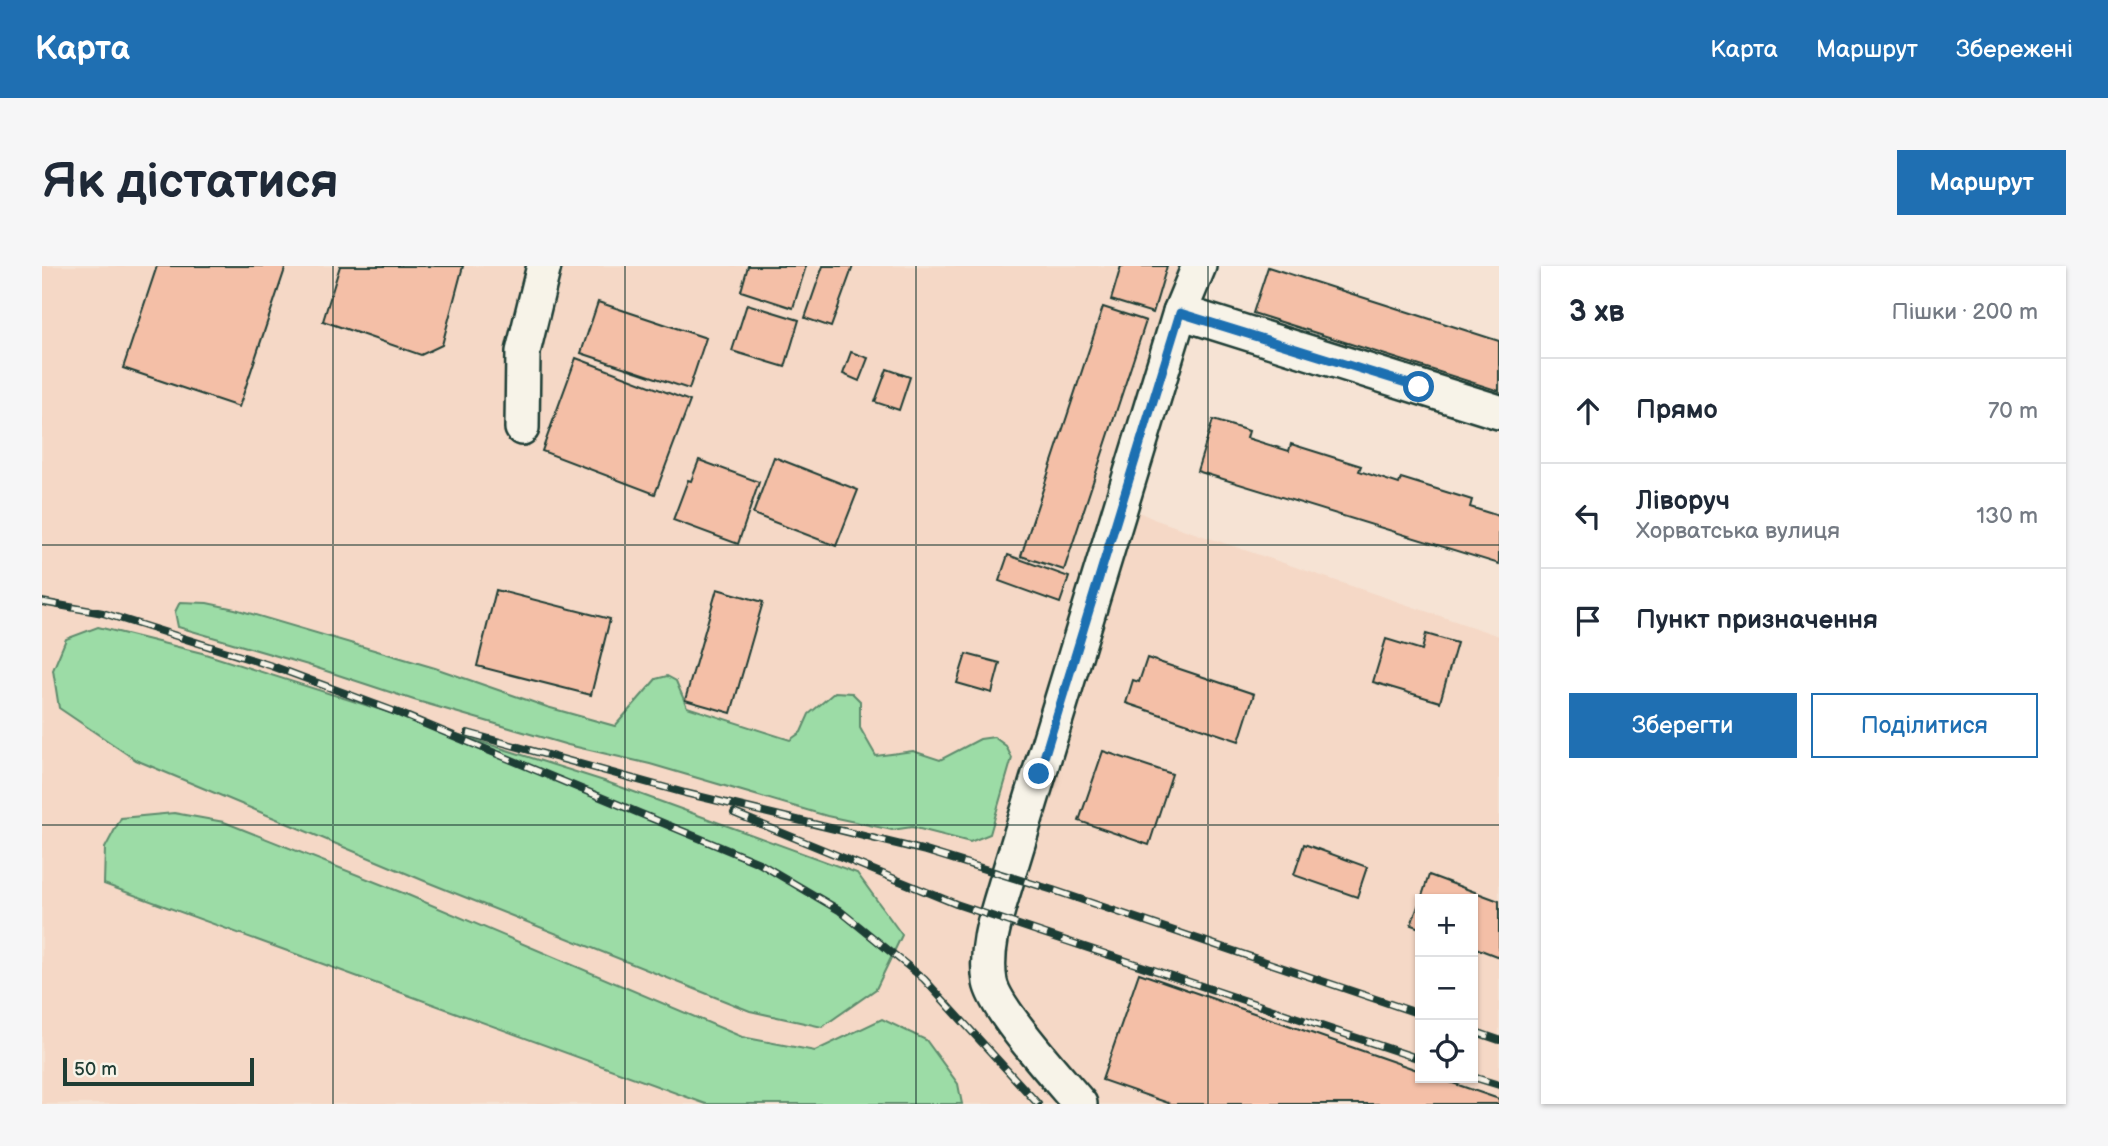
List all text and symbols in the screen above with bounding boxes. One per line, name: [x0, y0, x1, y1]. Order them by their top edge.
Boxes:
text: Карта: [35, 29, 130, 69]
text: Карта: [1710, 35, 1778, 64]
text: Маршрут: [1816, 35, 1918, 64]
text: Збережені: [1956, 35, 2073, 64]
button: Маршрут: [1897, 150, 2066, 215]
text: Як дістатися: [42, 153, 339, 212]
text: 3 хв: [1569, 294, 1625, 330]
text: Пішки · 200 m: [1891, 298, 2038, 326]
route start: [1403, 371, 1434, 402]
icon: ahead: [1569, 392, 1607, 430]
text: Прямо: [1636, 395, 1718, 426]
text: 70 m: [1988, 397, 2038, 425]
text: Ліворуч: [1636, 486, 1730, 517]
icon: left: [1569, 497, 1607, 535]
text: 130 m: [1976, 502, 2038, 530]
text: Хорватська вулиця: [1636, 517, 1840, 545]
icon: arrive: [1569, 602, 1607, 640]
text: Пункт призначення: [1636, 605, 1878, 636]
button: Зберегти: [1569, 693, 1797, 758]
button: Поділитися: [1811, 693, 2038, 758]
route end: [1023, 758, 1054, 789]
map controls: [1415, 894, 1478, 1083]
button: +: [1415, 894, 1478, 957]
button: −: [1415, 957, 1478, 1020]
button: locate: [1415, 1020, 1478, 1083]
scale bar: [63, 1055, 254, 1087]
text: 50 m: [74, 1058, 117, 1081]

